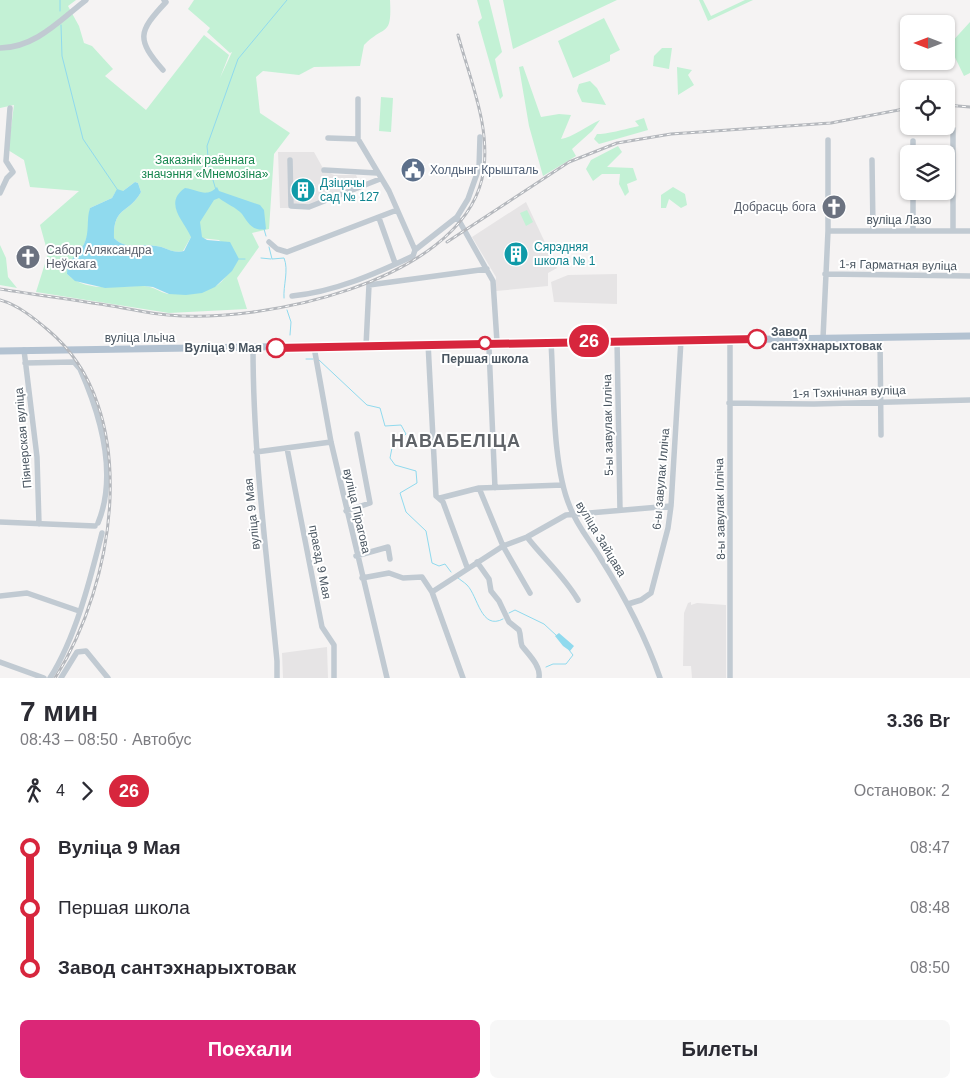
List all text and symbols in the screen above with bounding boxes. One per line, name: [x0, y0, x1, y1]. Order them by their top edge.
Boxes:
north arrow: [900, 15, 955, 70]
map controls: [900, 15, 955, 200]
button: locate: [900, 80, 955, 135]
button: layers: [900, 145, 955, 200]
park label: Заказнік раённага значэння «Мнемозіна»: [142, 153, 269, 181]
public building icon: Холдынг Крышталь: [400, 157, 426, 183]
place label: Холдынг Крышталь: [430, 163, 538, 177]
place label: Дзіцячы сад № 127: [320, 176, 380, 204]
building icon: Дзіцячы сад № 127: [290, 177, 316, 203]
church icon: Добрасць бога: [821, 194, 847, 220]
place label: Добрасць бога: [734, 200, 816, 214]
street label: вуліца Лазо: [867, 213, 932, 227]
place label: Сярэдняя школа № 1: [534, 240, 596, 268]
building icon: Сярэдняя школа № 1: [503, 241, 529, 267]
place label: Сабор Аляксандра Неўскага: [46, 243, 152, 271]
church icon: Сабор Аляксандра Неўскага: [15, 244, 41, 270]
street label: 1-я Гарматная вуліца: [839, 257, 957, 273]
line badge: 26: [566, 325, 612, 357]
place label: Завод сантэхнарыхтовак: [771, 325, 883, 353]
marker: Завод сантэхнарыхтовак: [747, 329, 767, 349]
street label: вуліца Ільіча: [105, 331, 176, 345]
text: 26: [579, 331, 599, 351]
marker: Першая школа: [478, 336, 492, 350]
marker: Вуліца 9 Мая: [266, 338, 286, 358]
place label: Вуліца 9 Мая: [185, 341, 262, 355]
place label: Першая школа: [442, 352, 529, 366]
street label: 5-ы завулак Ілліча: [600, 374, 616, 476]
street label: 1-я Тэхнічная вуліца: [792, 383, 906, 401]
street label: Піянерская вуліца: [12, 387, 34, 489]
street label: 6-ы завулак Ілліча: [650, 427, 672, 530]
district label: НАВАБЕЛІЦА: [391, 431, 521, 451]
street label: 8-ы завулак Ілліча: [712, 458, 728, 560]
street label: вуліца Пірагова: [340, 467, 374, 555]
street label: вуліца 9 Мая: [241, 478, 263, 550]
street label: вуліца Зайцава: [573, 499, 629, 580]
street label: праезд 9 Мая: [306, 524, 334, 600]
text: 7 мин: [20, 696, 98, 727]
text: 3.36 Br: [887, 710, 950, 731]
text: 08:43 – 08:50 · Автобус: [20, 731, 192, 748]
icon: walk: [20, 777, 48, 805]
icon: forward: [73, 777, 101, 805]
text: 26: [119, 781, 139, 801]
text: 4: [56, 782, 65, 799]
text: Остановок: 2: [854, 782, 950, 799]
text: Вуліца 9 Мая: [58, 837, 181, 858]
text: 08:47: [910, 839, 950, 856]
text: Першая школа: [58, 897, 190, 918]
text: 08:48: [910, 899, 950, 916]
text: Завод сантэхнарыхтовак: [58, 957, 296, 978]
text: 08:50: [910, 959, 950, 976]
button: Поехали: [20, 1020, 480, 1078]
button: Билеты: [490, 1020, 950, 1078]

